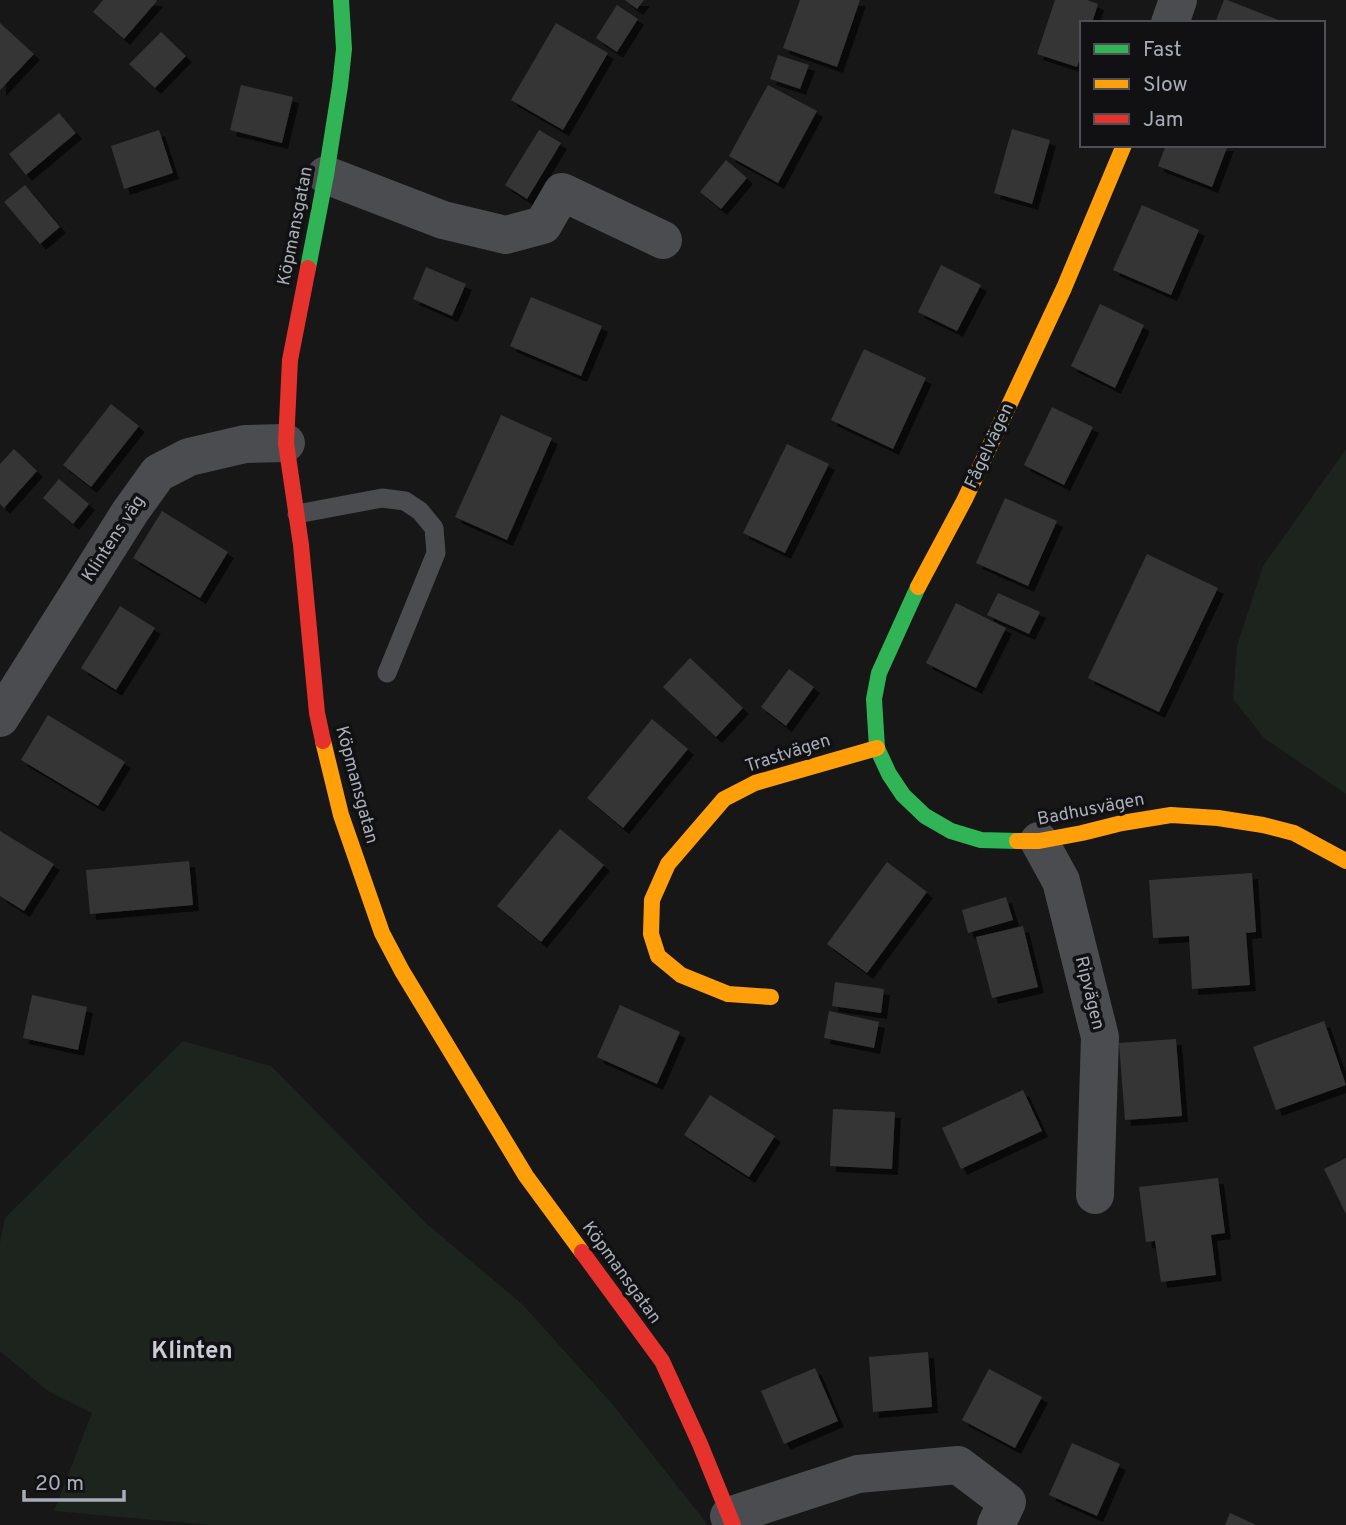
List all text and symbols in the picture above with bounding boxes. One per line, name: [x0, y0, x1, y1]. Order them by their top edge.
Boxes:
legend: [1080, 21, 1325, 147]
text: Fast: [1143, 37, 1182, 64]
text: Slow: [1143, 72, 1188, 99]
text: Jam: [1143, 107, 1184, 134]
street label: Köpmansgatan: [273, 164, 319, 288]
street label: Fågelvägen: [960, 400, 1020, 492]
street label: Klintens väg: [77, 491, 151, 587]
street label: Köpmansgatan: [329, 724, 383, 846]
street label: Trastvägen: [743, 729, 833, 779]
street label: Badhusvägen: [1036, 788, 1146, 832]
street label: Ripvägen: [1069, 954, 1109, 1032]
street label: Köpmansgatan: [576, 1217, 666, 1329]
district label: Klinten: [151, 1337, 233, 1367]
scale bar: [24, 1458, 124, 1502]
text: 20 m: [35, 1471, 84, 1498]

